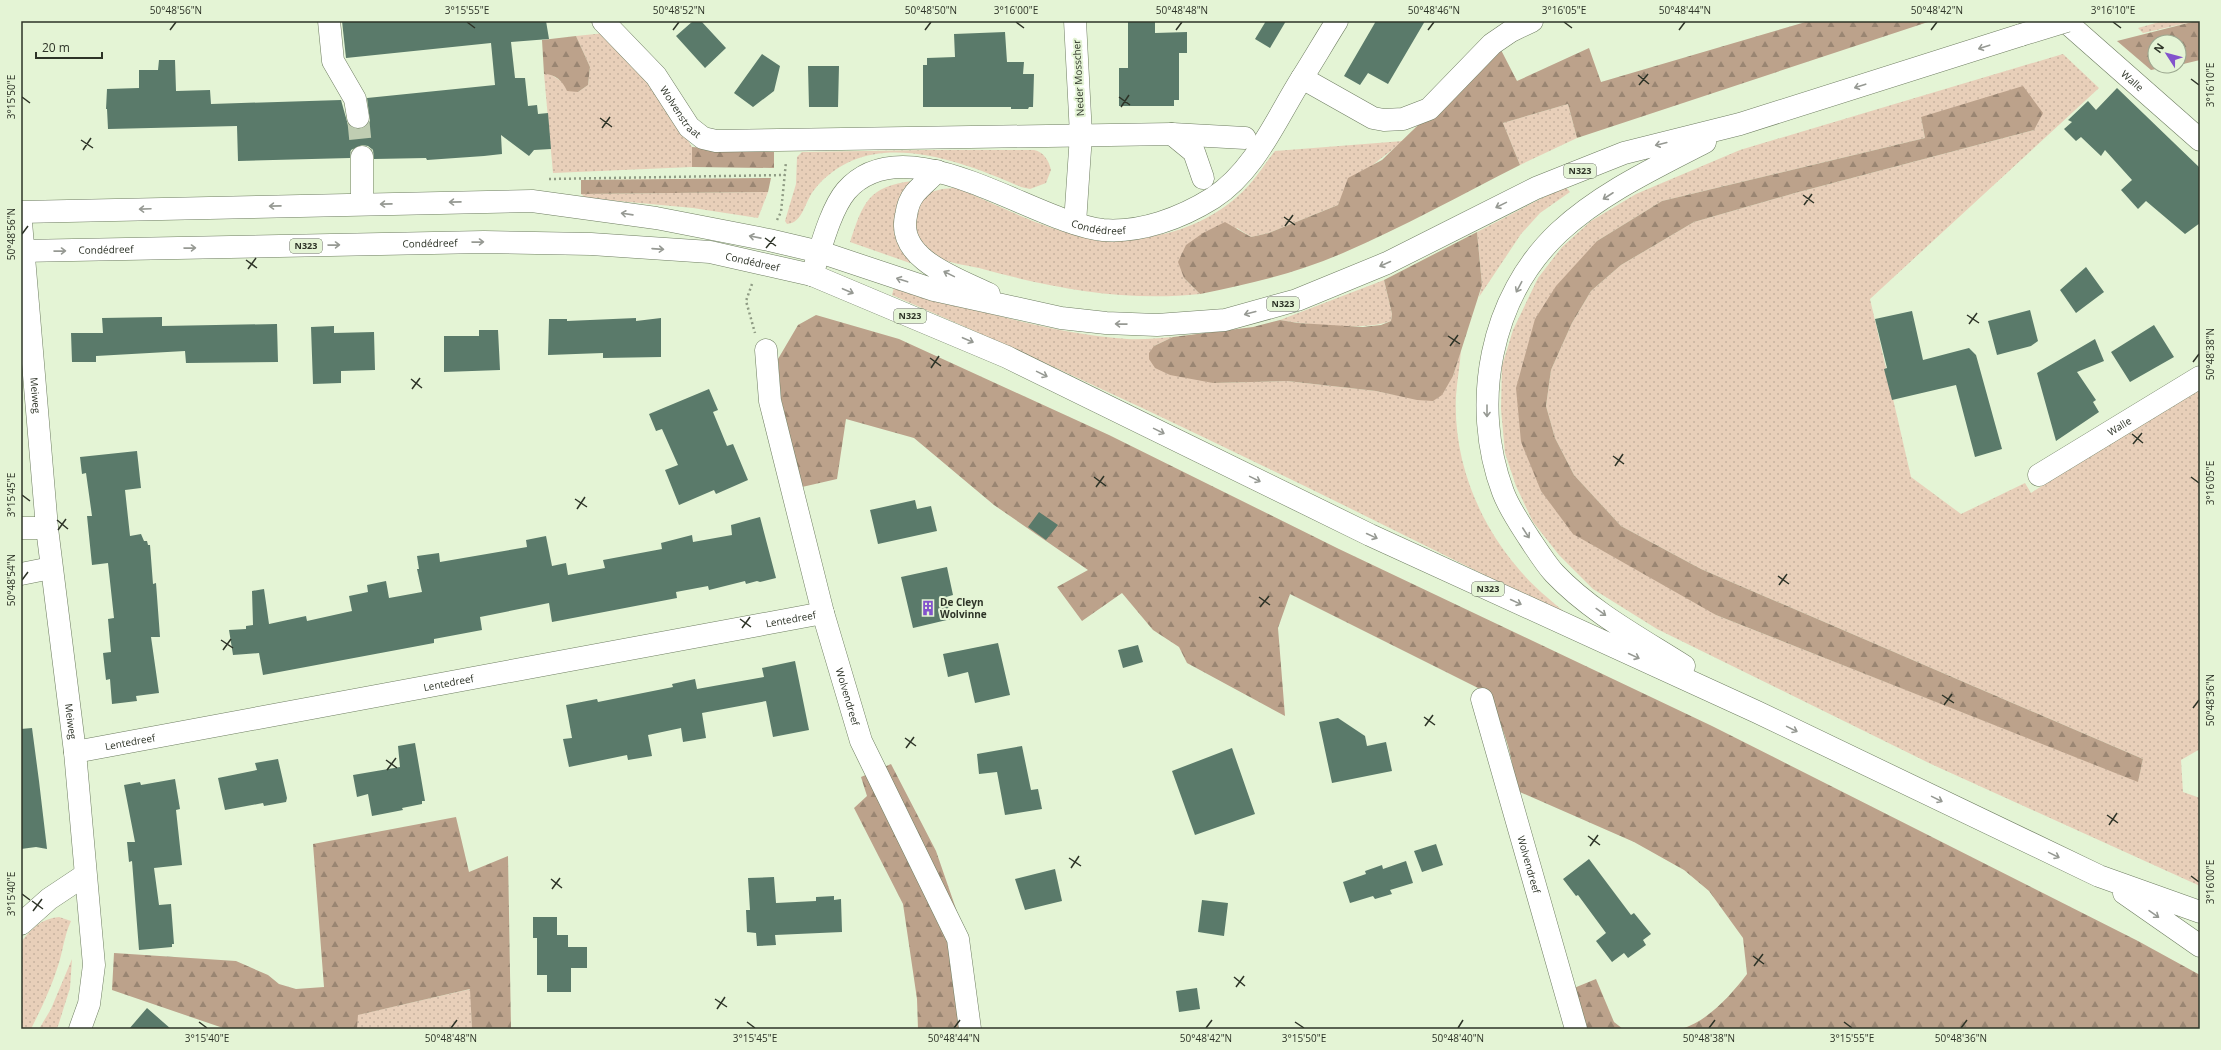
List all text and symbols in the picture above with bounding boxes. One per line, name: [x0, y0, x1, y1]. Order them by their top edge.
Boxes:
text: 50°48'56"N: [150, 3, 202, 17]
text: 3°15'55"E: [445, 3, 489, 17]
text: 50°48'52"N: [653, 3, 705, 17]
text: 50°48'50"N: [905, 3, 957, 17]
text: 3°16'00"E: [994, 3, 1038, 17]
text: 50°48'48"N: [1156, 3, 1208, 17]
text: 50°48'46"N: [1408, 3, 1460, 17]
text: 3°16'05"E: [1542, 3, 1586, 17]
text: 50°48'44"N: [1659, 3, 1711, 17]
text: 50°48'42"N: [1911, 3, 1963, 17]
text: 3°16'10"E: [2091, 3, 2135, 17]
scale bar: [36, 34, 102, 60]
north arrow: [2147, 34, 2187, 74]
text: 20 m: [42, 39, 70, 56]
street label: Neder Mosscher: [1069, 39, 1087, 117]
text: N: [2150, 40, 2167, 56]
one-way arrow: [1977, 44, 1990, 51]
text: 3°16'10"E: [2203, 63, 2217, 107]
street label: Walle: [2118, 67, 2147, 94]
text: 3°15'50"E: [4, 75, 18, 119]
street label: Wolvenstraat: [657, 83, 704, 141]
one-way arrow: [1853, 83, 1866, 90]
one-way arrow: [1655, 141, 1668, 148]
road number: N323: [1564, 164, 1596, 178]
one-way arrow: [1603, 191, 1614, 200]
one-way arrow: [449, 199, 462, 206]
one-way arrow: [380, 200, 393, 208]
one-way arrow: [269, 202, 282, 210]
one-way arrow: [1495, 202, 1507, 209]
one-way arrow: [139, 205, 152, 213]
text: 50°48'56"N: [4, 208, 18, 260]
one-way arrow: [621, 210, 634, 218]
street label: Condédreef: [1069, 216, 1127, 237]
one-way arrow: [748, 233, 761, 241]
street label: Condédreef: [402, 236, 458, 251]
one-way arrow: [471, 238, 484, 246]
road number: N323: [290, 239, 322, 253]
one-way arrow: [327, 241, 340, 249]
street label: Condédreef: [78, 242, 134, 257]
one-way arrow: [183, 244, 196, 252]
one-way arrow: [651, 245, 664, 252]
one-way arrow: [53, 247, 66, 255]
street label: Condédreef: [724, 249, 782, 275]
one-way arrow: [1379, 261, 1391, 268]
one-way arrow: [943, 270, 955, 278]
one-way arrow: [896, 276, 909, 283]
one-way arrow: [1514, 281, 1522, 293]
one-way arrow: [842, 287, 854, 295]
road number: N323: [1267, 297, 1299, 311]
road number: N323: [894, 309, 926, 323]
one-way arrow: [1243, 310, 1256, 317]
one-way arrow: [1115, 320, 1128, 327]
text: 50°48'38"N: [2203, 328, 2217, 380]
one-way arrow: [962, 337, 974, 345]
one-way arrow: [1036, 371, 1048, 378]
street label: Meiweg: [27, 377, 44, 414]
one-way arrow: [1483, 404, 1491, 417]
street label: Walle: [2105, 413, 2134, 439]
one-way arrow: [1153, 428, 1165, 436]
text: 3°16'05"E: [2203, 461, 2217, 505]
text: 3°15'45"E: [4, 473, 18, 517]
one-way arrow: [1249, 476, 1261, 483]
one-way arrow: [1522, 527, 1530, 538]
one-way arrow: [1366, 533, 1378, 540]
text: 50°48'54"N: [4, 554, 18, 606]
road number: N323: [1472, 582, 1504, 596]
place label: De Cleyn Wolvinne: [940, 595, 987, 621]
building icon: De Cleyn Wolvinne: [919, 599, 937, 617]
one-way arrow: [1509, 599, 1521, 606]
street label: Lentedreef: [764, 607, 818, 631]
one-way arrow: [1595, 608, 1606, 616]
one-way arrow: [1627, 653, 1639, 660]
street label: Wolvendreef: [833, 666, 863, 728]
street label: Lentedreef: [422, 671, 476, 694]
text: 50°48'36"N: [2203, 674, 2217, 726]
street label: Meiweg: [62, 703, 80, 741]
one-way arrow: [1786, 726, 1798, 733]
street label: Lentedreef: [104, 730, 157, 753]
one-way arrow: [1930, 796, 1942, 803]
street label: Wolvendreef: [1514, 834, 1544, 895]
one-way arrow: [2048, 852, 2060, 859]
text: 3°16'00"E: [2203, 860, 2217, 904]
text: 3°15'40"E: [4, 872, 18, 916]
one-way arrow: [2148, 910, 2159, 918]
text: 3°15'40"E: [185, 1031, 229, 1045]
text: 50°48'48"N: [425, 1031, 477, 1045]
text: 3°15'45"E: [733, 1031, 777, 1045]
text: 50°48'44"N: [928, 1031, 980, 1045]
text: 50°48'42"N: [1180, 1031, 1232, 1045]
text: 3°15'50"E: [1282, 1031, 1326, 1045]
text: 50°48'40"N: [1432, 1031, 1484, 1045]
text: 50°48'38"N: [1683, 1031, 1735, 1045]
text: 3°15'55"E: [1830, 1031, 1874, 1045]
text: 50°48'36"N: [1935, 1031, 1987, 1045]

